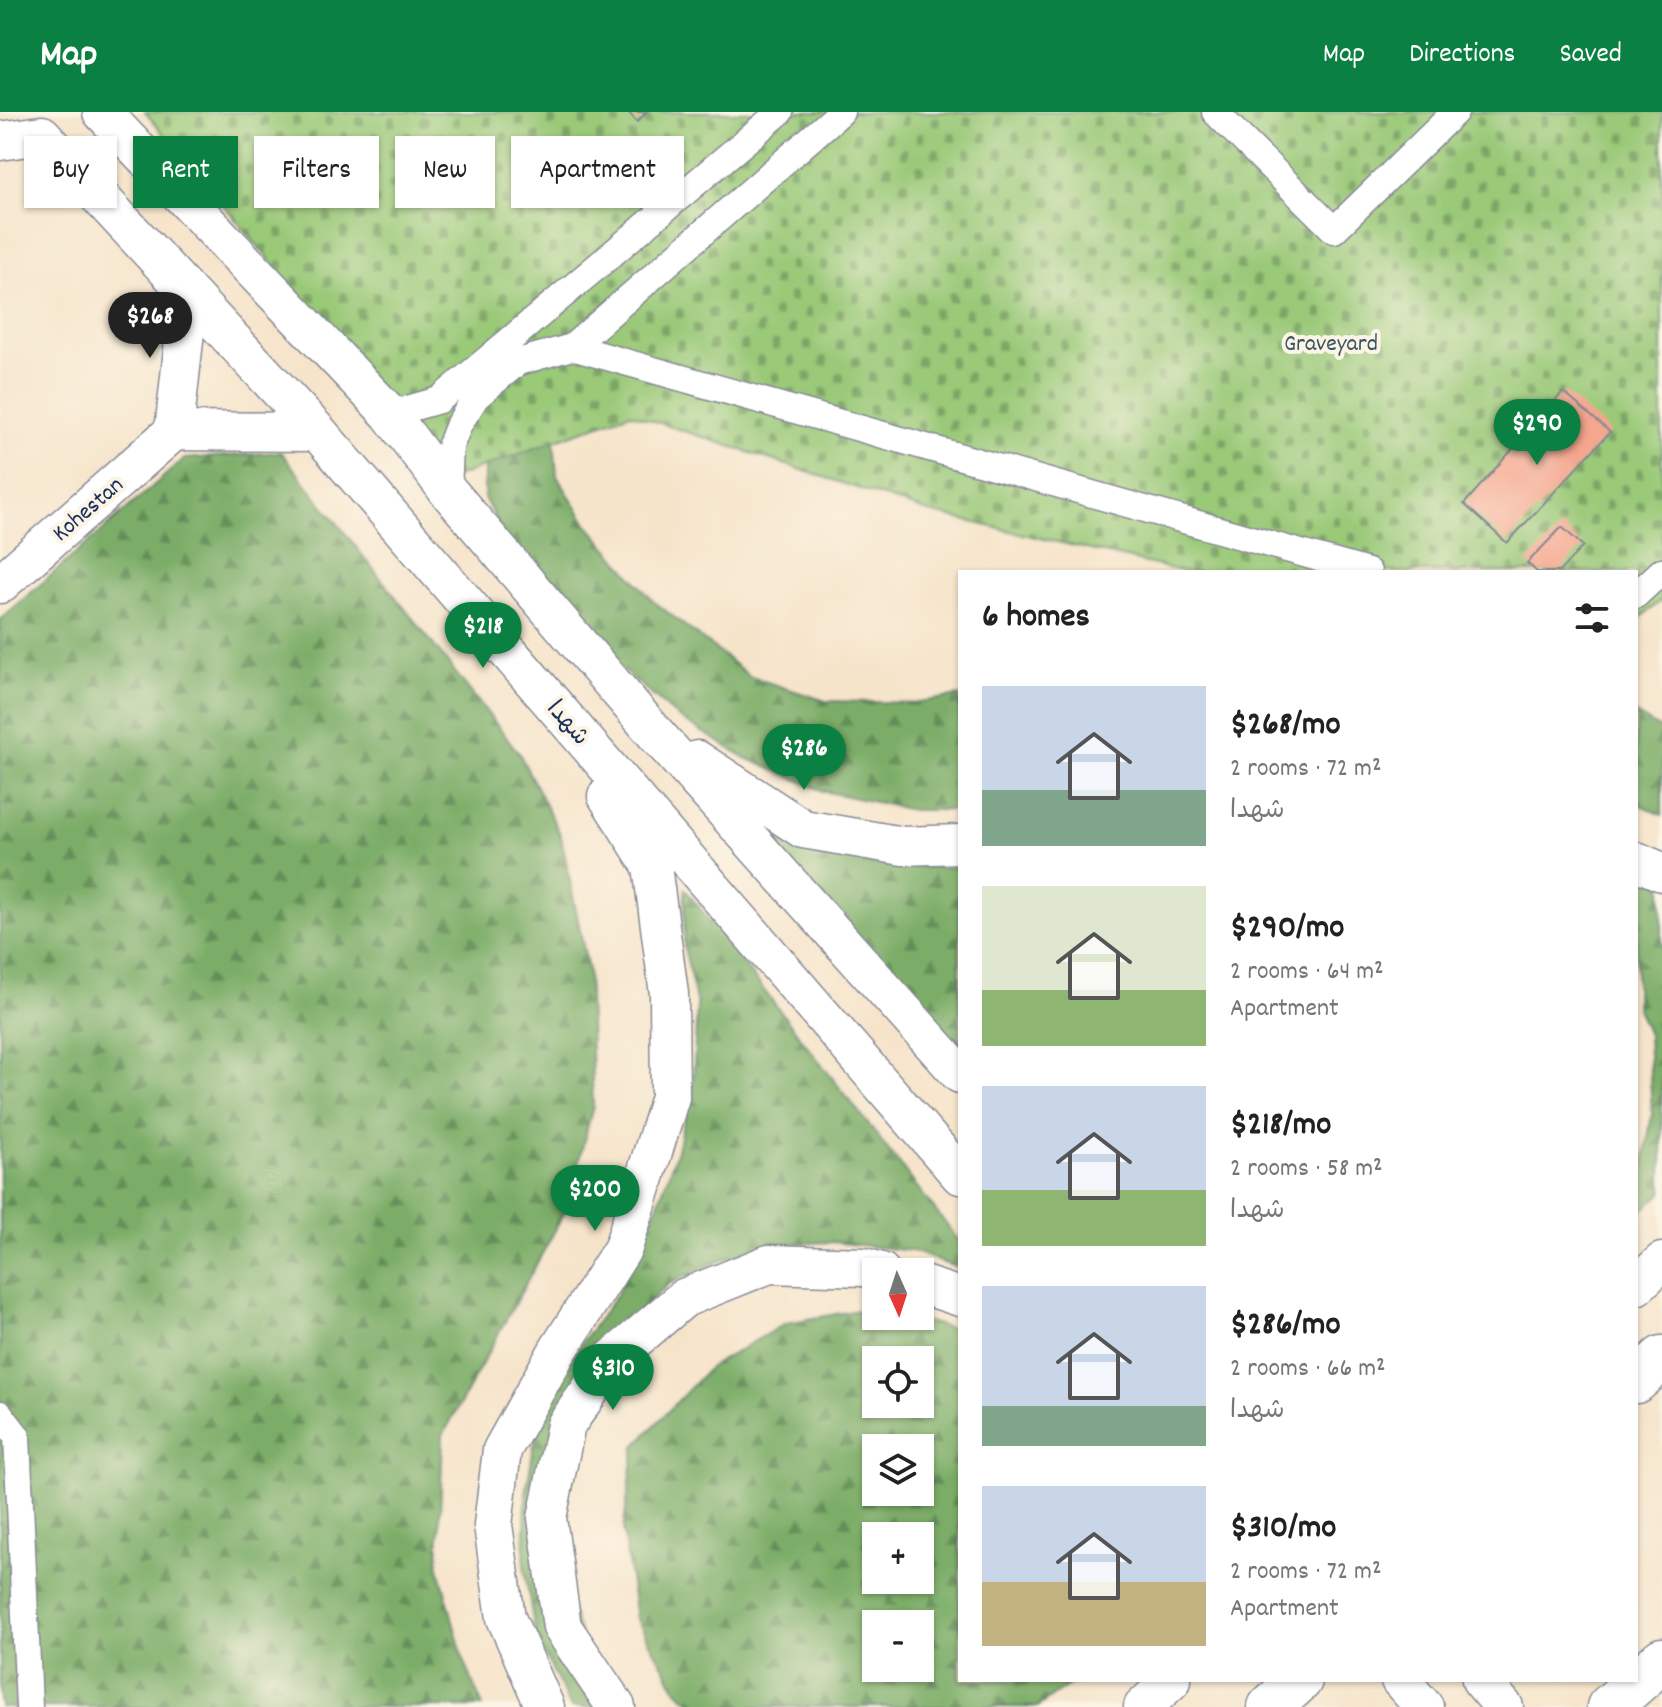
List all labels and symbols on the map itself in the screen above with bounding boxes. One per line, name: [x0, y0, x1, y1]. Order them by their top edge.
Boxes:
pin: $268: [103, 292, 197, 360]
park label: Graveyard: [1284, 328, 1378, 362]
pin: $290: [1490, 399, 1584, 467]
street label: Kohestan: [46, 470, 132, 551]
pin: $218: [436, 602, 530, 670]
street label: شهدا: [537, 694, 596, 754]
pin: $286: [757, 724, 851, 792]
pin: $200: [548, 1165, 642, 1233]
north arrow: [862, 1258, 934, 1330]
pin: $310: [566, 1344, 660, 1412]

